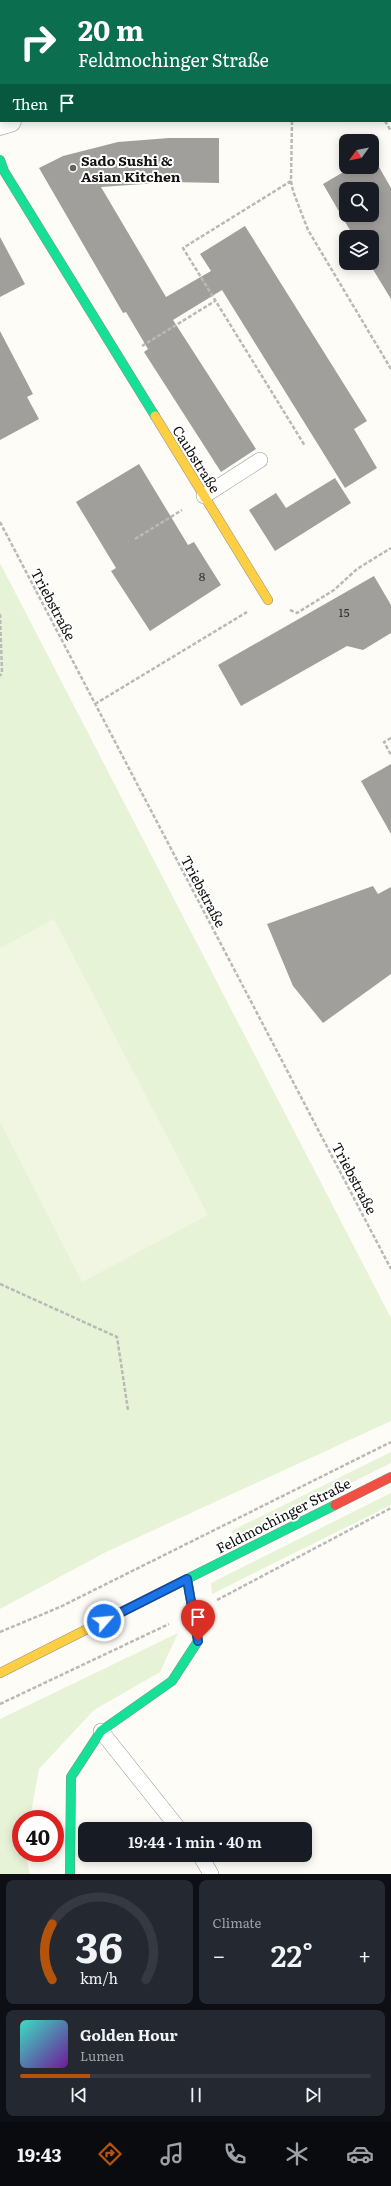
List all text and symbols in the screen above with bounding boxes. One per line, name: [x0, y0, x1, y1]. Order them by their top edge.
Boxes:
text: 20 m: [78, 8, 144, 50]
icon: right: [12, 16, 64, 68]
text: Feldmochinger Straße: [78, 46, 269, 73]
text: Then: [12, 92, 48, 115]
icon: arrive: [56, 92, 78, 114]
north arrow: [339, 134, 379, 174]
map controls: [339, 134, 379, 270]
place label: Sado Sushi & Asian Kitchen: [81, 150, 181, 186]
marker: Sado Sushi & Asian Kitchen: [68, 163, 78, 173]
button: search: [339, 182, 379, 222]
button: layers: [339, 230, 379, 270]
street label: Caubstraße: [168, 421, 226, 497]
street label: Triebstraße: [27, 564, 81, 644]
house number: 8: [199, 567, 206, 585]
house number: 15: [339, 603, 349, 621]
street label: Triebstraße: [177, 851, 231, 931]
street label: Triebstraße: [328, 1138, 382, 1218]
street label: Feldmochinger Straße: [212, 1472, 354, 1558]
position arrow: [83, 1600, 125, 1642]
pin: [181, 1600, 215, 1641]
icon: arrive: [187, 1606, 209, 1628]
speed limit sign: 40: [12, 1810, 64, 1862]
text: 19:44 · 1 min · 40 m: [128, 1830, 262, 1853]
text: Climate: [213, 1913, 261, 1932]
text: 36: [75, 1914, 123, 1976]
text: 22°: [271, 1932, 313, 1976]
text: −: [213, 1938, 225, 1971]
text: +: [358, 1938, 371, 1971]
text: km/h: [80, 1967, 119, 1988]
text: Golden Hour: [80, 2023, 178, 2046]
text: Lumen: [80, 2046, 124, 2065]
icon: previous: [68, 2084, 90, 2106]
icon: pause: [185, 2084, 207, 2106]
icon: next: [302, 2084, 324, 2106]
icon: directions: [96, 2140, 124, 2168]
icon: music: [158, 2140, 186, 2168]
icon: phone: [221, 2140, 249, 2168]
icon: climate: [283, 2140, 311, 2168]
icon: car: [346, 2140, 374, 2168]
text: 19:43: [17, 2141, 62, 2168]

